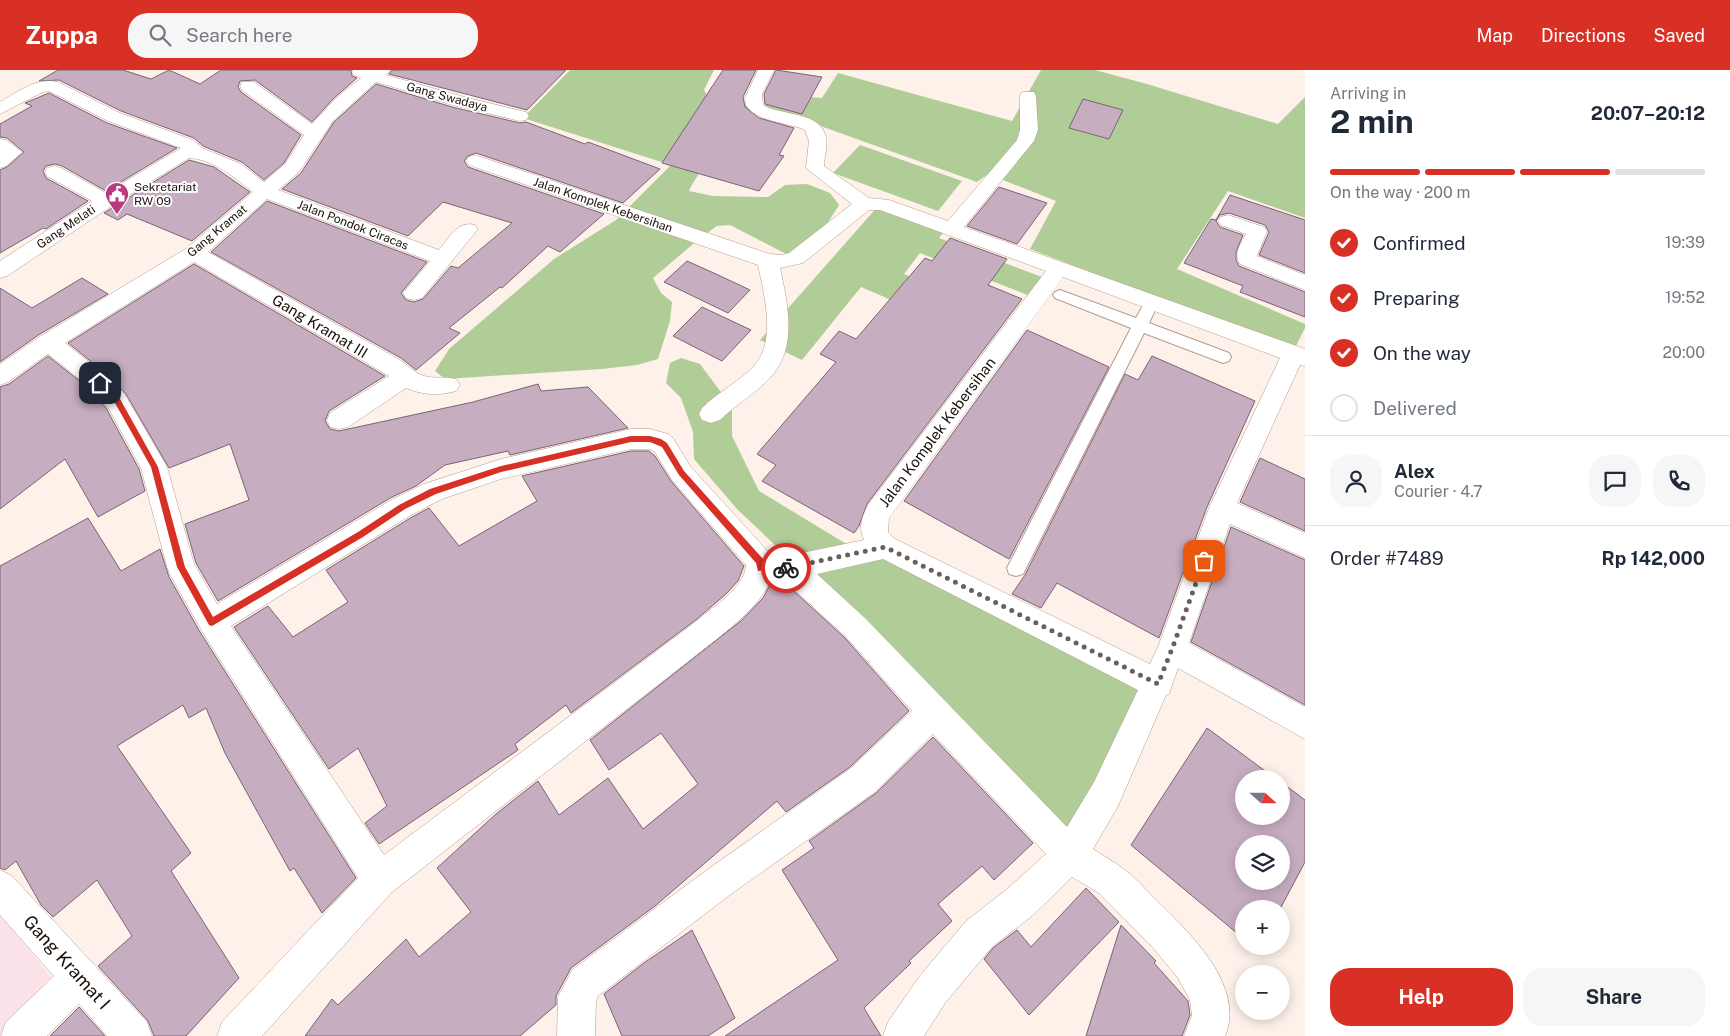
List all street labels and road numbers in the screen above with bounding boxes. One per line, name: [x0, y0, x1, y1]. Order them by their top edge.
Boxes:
street label: Gang Swadaya: [405, 79, 489, 115]
street label: Jalan Komplek Kebersihan: [532, 175, 674, 235]
street label: Jalan Pondok Ciracas: [296, 197, 410, 253]
street label: Gang Melati: [34, 202, 98, 252]
street label: Gang Kramat: [184, 202, 250, 260]
street label: Gang Kramat III: [269, 291, 371, 361]
street label: Jalan Komplek Kebersihan: [875, 354, 999, 510]
street label: Gang Kramat I: [19, 911, 115, 1013]

